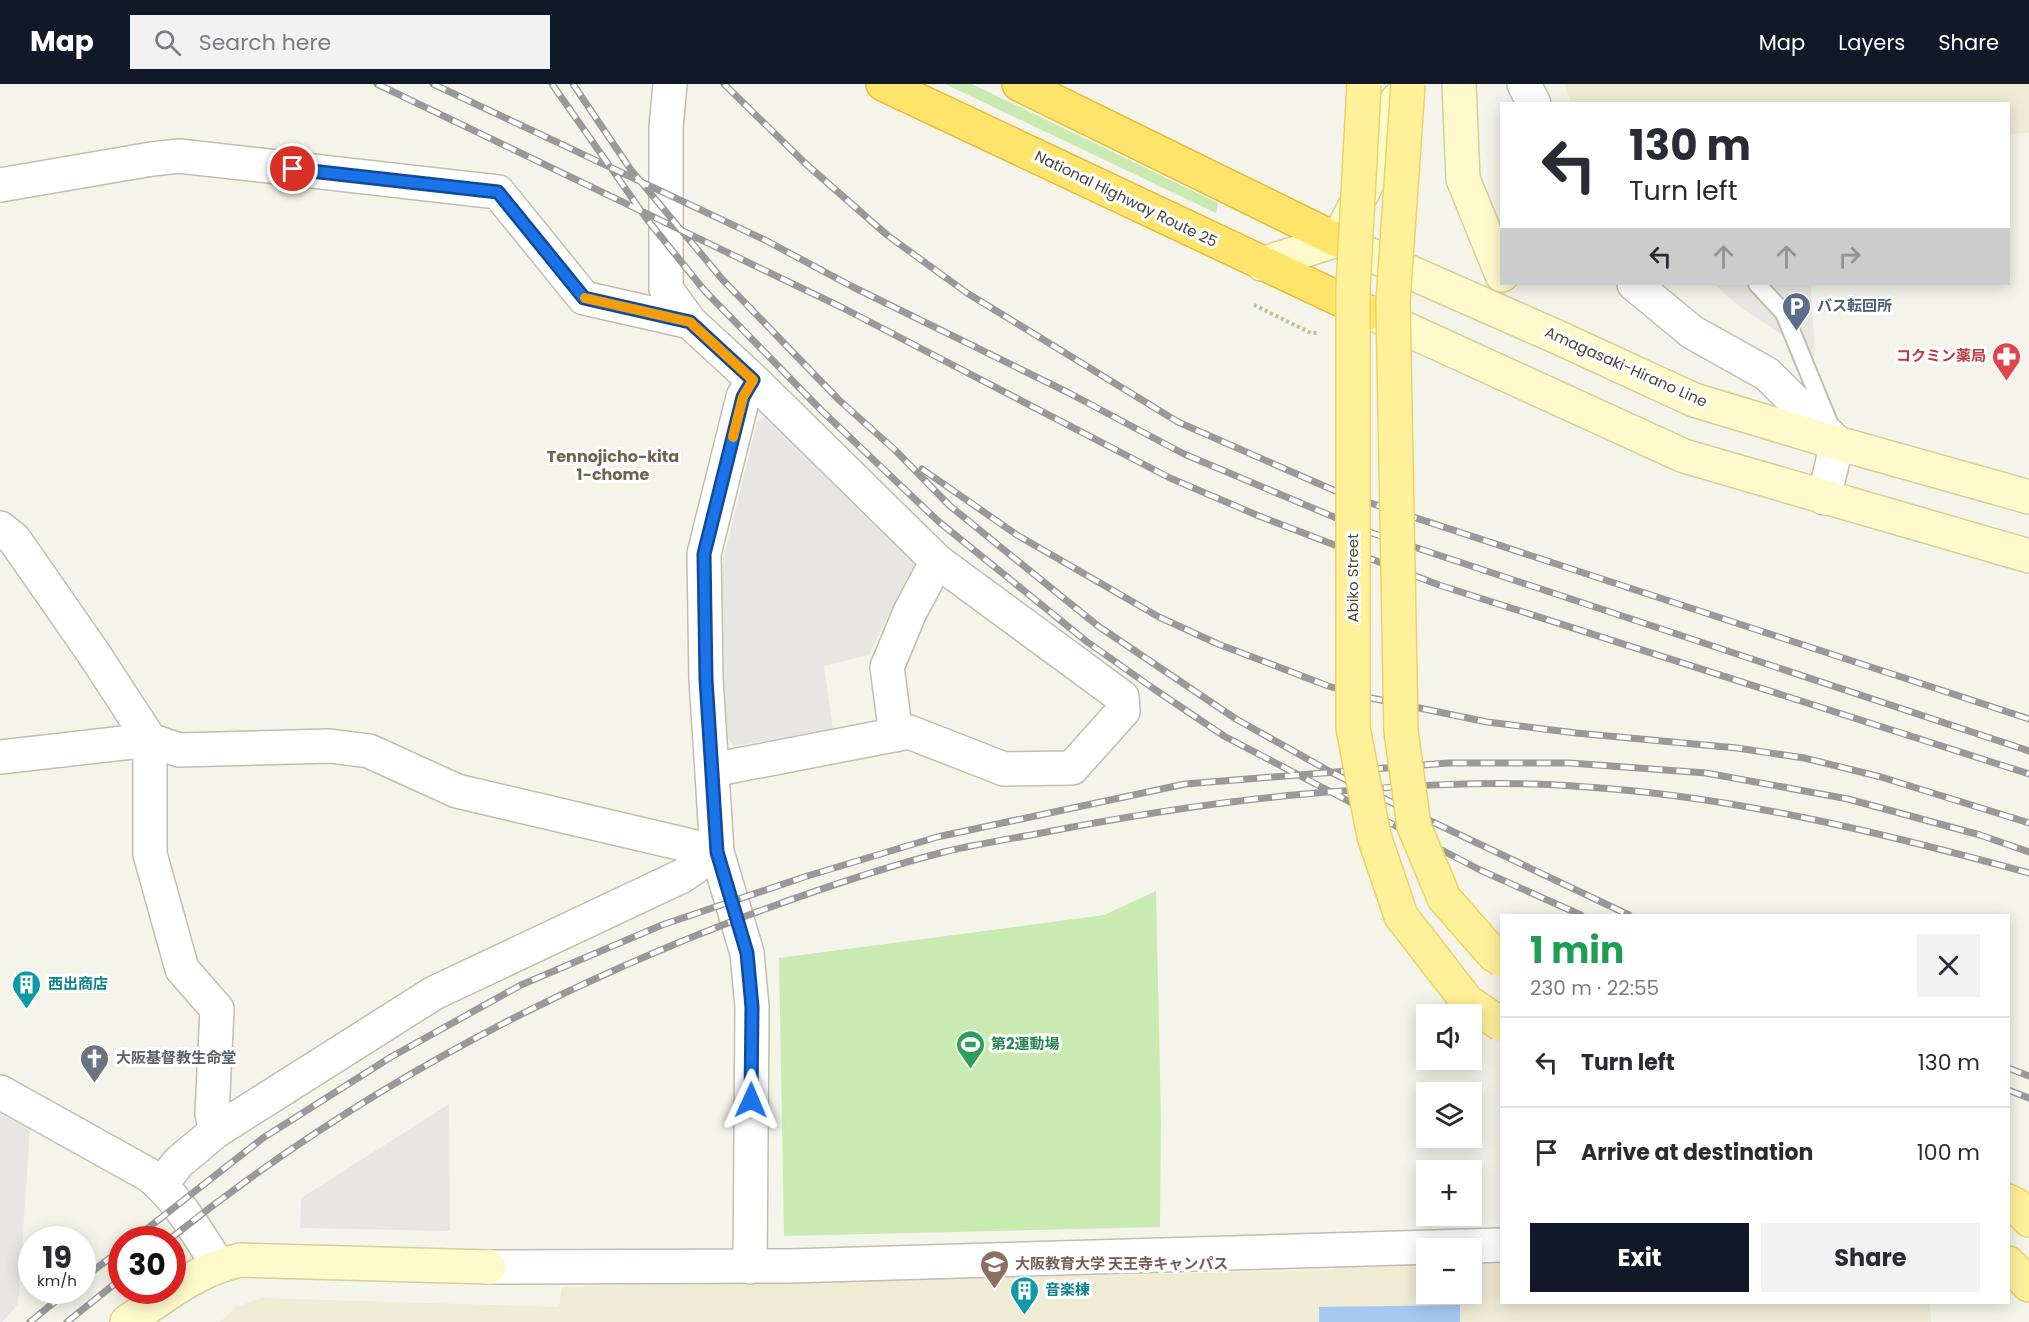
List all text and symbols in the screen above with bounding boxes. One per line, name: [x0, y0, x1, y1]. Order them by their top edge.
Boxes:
search box: [130, 15, 550, 69]
text: Map: [30, 22, 94, 61]
icon: search: [151, 26, 184, 59]
text: Search here: [199, 27, 331, 58]
text: Map: [1759, 28, 1805, 57]
text: Layers: [1838, 28, 1905, 57]
text: Share: [1938, 28, 1999, 57]
text: 130 m: [1629, 116, 1751, 175]
icon: left: [1530, 126, 1608, 204]
pin: [267, 143, 318, 194]
street label: National Highway Route 25: [1031, 145, 1221, 252]
icon: arrive: [276, 152, 309, 185]
text: Turn left: [1629, 172, 1738, 209]
icon: left: [1644, 240, 1677, 273]
icon: ahead: [1707, 240, 1740, 273]
icon: ahead: [1770, 240, 1803, 273]
icon: right: [1833, 240, 1866, 273]
parking icon: バス転回所: [1780, 290, 1812, 332]
place label: バス転回所: [1817, 295, 1892, 316]
street label: Amagasaki-Hirano Line: [1542, 321, 1711, 412]
pharmacy icon: コクミン薬局: [1991, 340, 2023, 382]
place label: コクミン薬局: [1896, 345, 1986, 366]
district label: Tennojicho-kita 1-chome: [547, 445, 679, 486]
street label: Abiko Street: [1342, 533, 1363, 623]
text: 1 min: [1530, 925, 1624, 976]
button: close: [1917, 934, 1980, 997]
building icon: 西出商店: [11, 968, 43, 1010]
place label: 西出商店: [48, 973, 108, 994]
text: 230 m · 22:55: [1530, 974, 1659, 1002]
map controls: [1416, 1004, 1482, 1304]
button: sound: [1416, 1004, 1482, 1070]
sports icon: 第2運動場: [954, 1028, 986, 1070]
place label: 第2運動場: [991, 1033, 1060, 1054]
church icon: 大阪基督教生命堂: [79, 1042, 111, 1084]
icon: left: [1530, 1046, 1563, 1079]
place label: 大阪基督教生命堂: [116, 1047, 236, 1068]
text: Turn left: [1581, 1047, 1675, 1078]
text: 130 m: [1918, 1047, 1980, 1078]
position arrow: [719, 1068, 783, 1132]
button: layers: [1416, 1082, 1482, 1148]
icon: arrive: [1530, 1136, 1563, 1169]
text: Arrive at destination: [1581, 1137, 1813, 1168]
text: 100 m: [1917, 1137, 1980, 1168]
button: +: [1416, 1160, 1482, 1226]
button: Exit: [1530, 1223, 1749, 1292]
button: Share: [1761, 1223, 1980, 1292]
speed limit sign: 30: [108, 1226, 186, 1304]
text: 19: [42, 1236, 72, 1279]
button: −: [1416, 1238, 1482, 1304]
school or university icon: 大阪教育大学 天王寺キャンパス: [978, 1248, 1010, 1290]
place label: 大阪教育大学 天王寺キャンパス: [1015, 1253, 1228, 1274]
text: km/h: [37, 1270, 77, 1291]
building icon: 音楽棟: [1008, 1274, 1040, 1316]
place label: 音楽棟: [1045, 1279, 1090, 1300]

